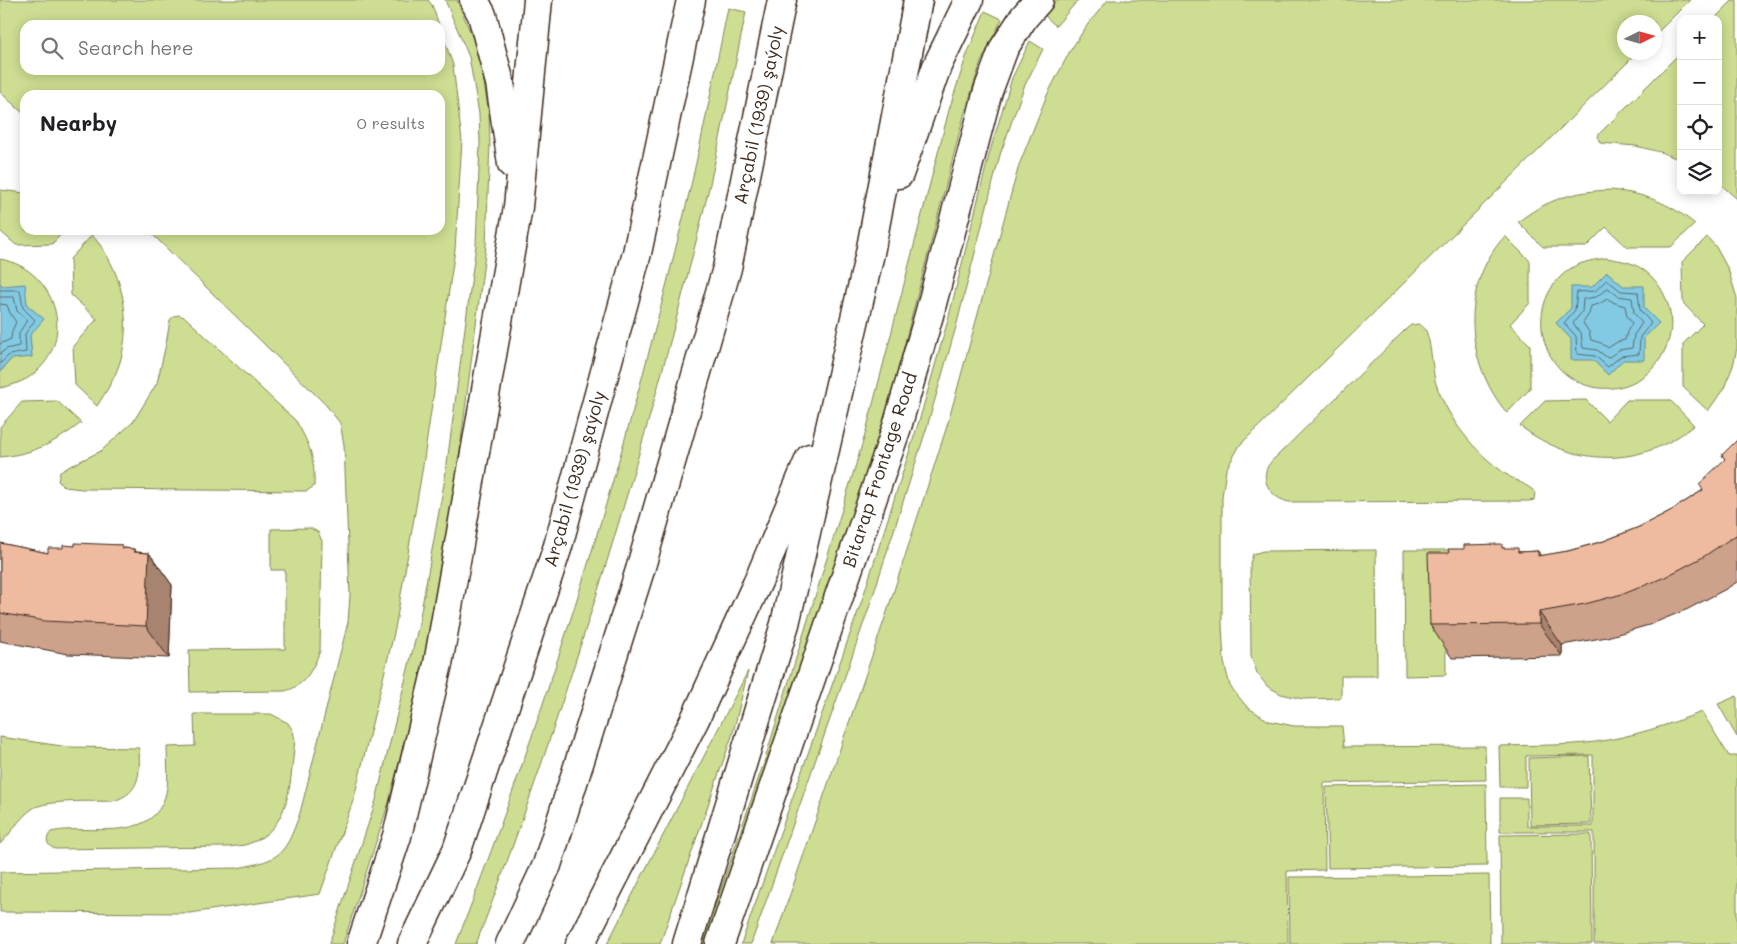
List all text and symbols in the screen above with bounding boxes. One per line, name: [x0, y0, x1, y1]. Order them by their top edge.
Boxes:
north arrow: [1617, 15, 1662, 60]
map controls: [1677, 15, 1722, 195]
button: +: [1677, 15, 1722, 60]
search box: [20, 20, 445, 75]
street label: Arçabil (1939) şaýoly: [727, 23, 789, 206]
icon: search: [38, 34, 66, 62]
text: Search here: [78, 35, 194, 60]
button: −: [1677, 60, 1722, 105]
button: locate: [1677, 105, 1722, 150]
text: Nearby: [40, 109, 117, 136]
text: 0 results: [357, 112, 425, 133]
button: layers: [1677, 150, 1722, 195]
street label: Bitarap Frontage Road: [836, 369, 922, 570]
street label: Arçabil (1939) şaýoly: [537, 388, 611, 570]

